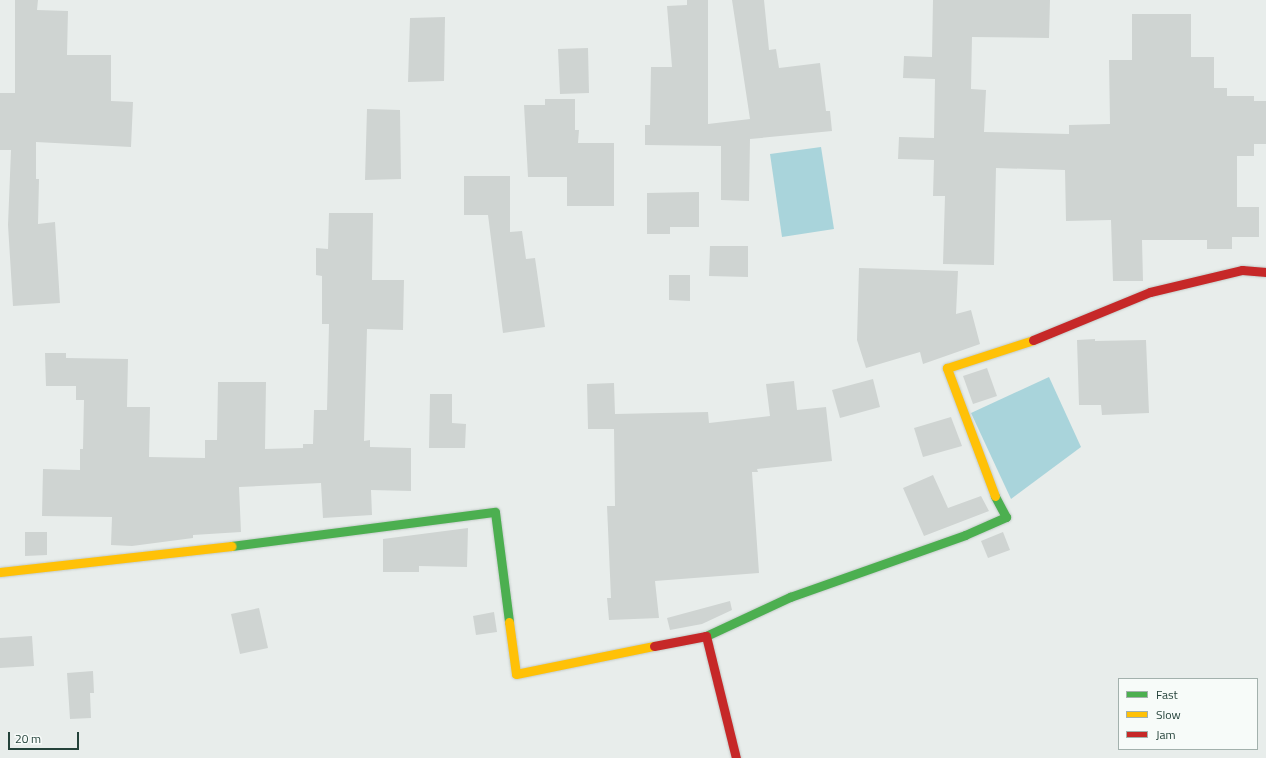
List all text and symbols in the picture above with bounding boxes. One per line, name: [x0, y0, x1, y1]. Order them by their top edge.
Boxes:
legend: [1118, 678, 1258, 750]
text: Fast: [1156, 685, 1178, 704]
text: Slow: [1156, 705, 1181, 724]
scale bar: [10, 724, 81, 750]
text: Jam: [1156, 725, 1176, 744]
text: 20 m: [15, 729, 41, 748]

